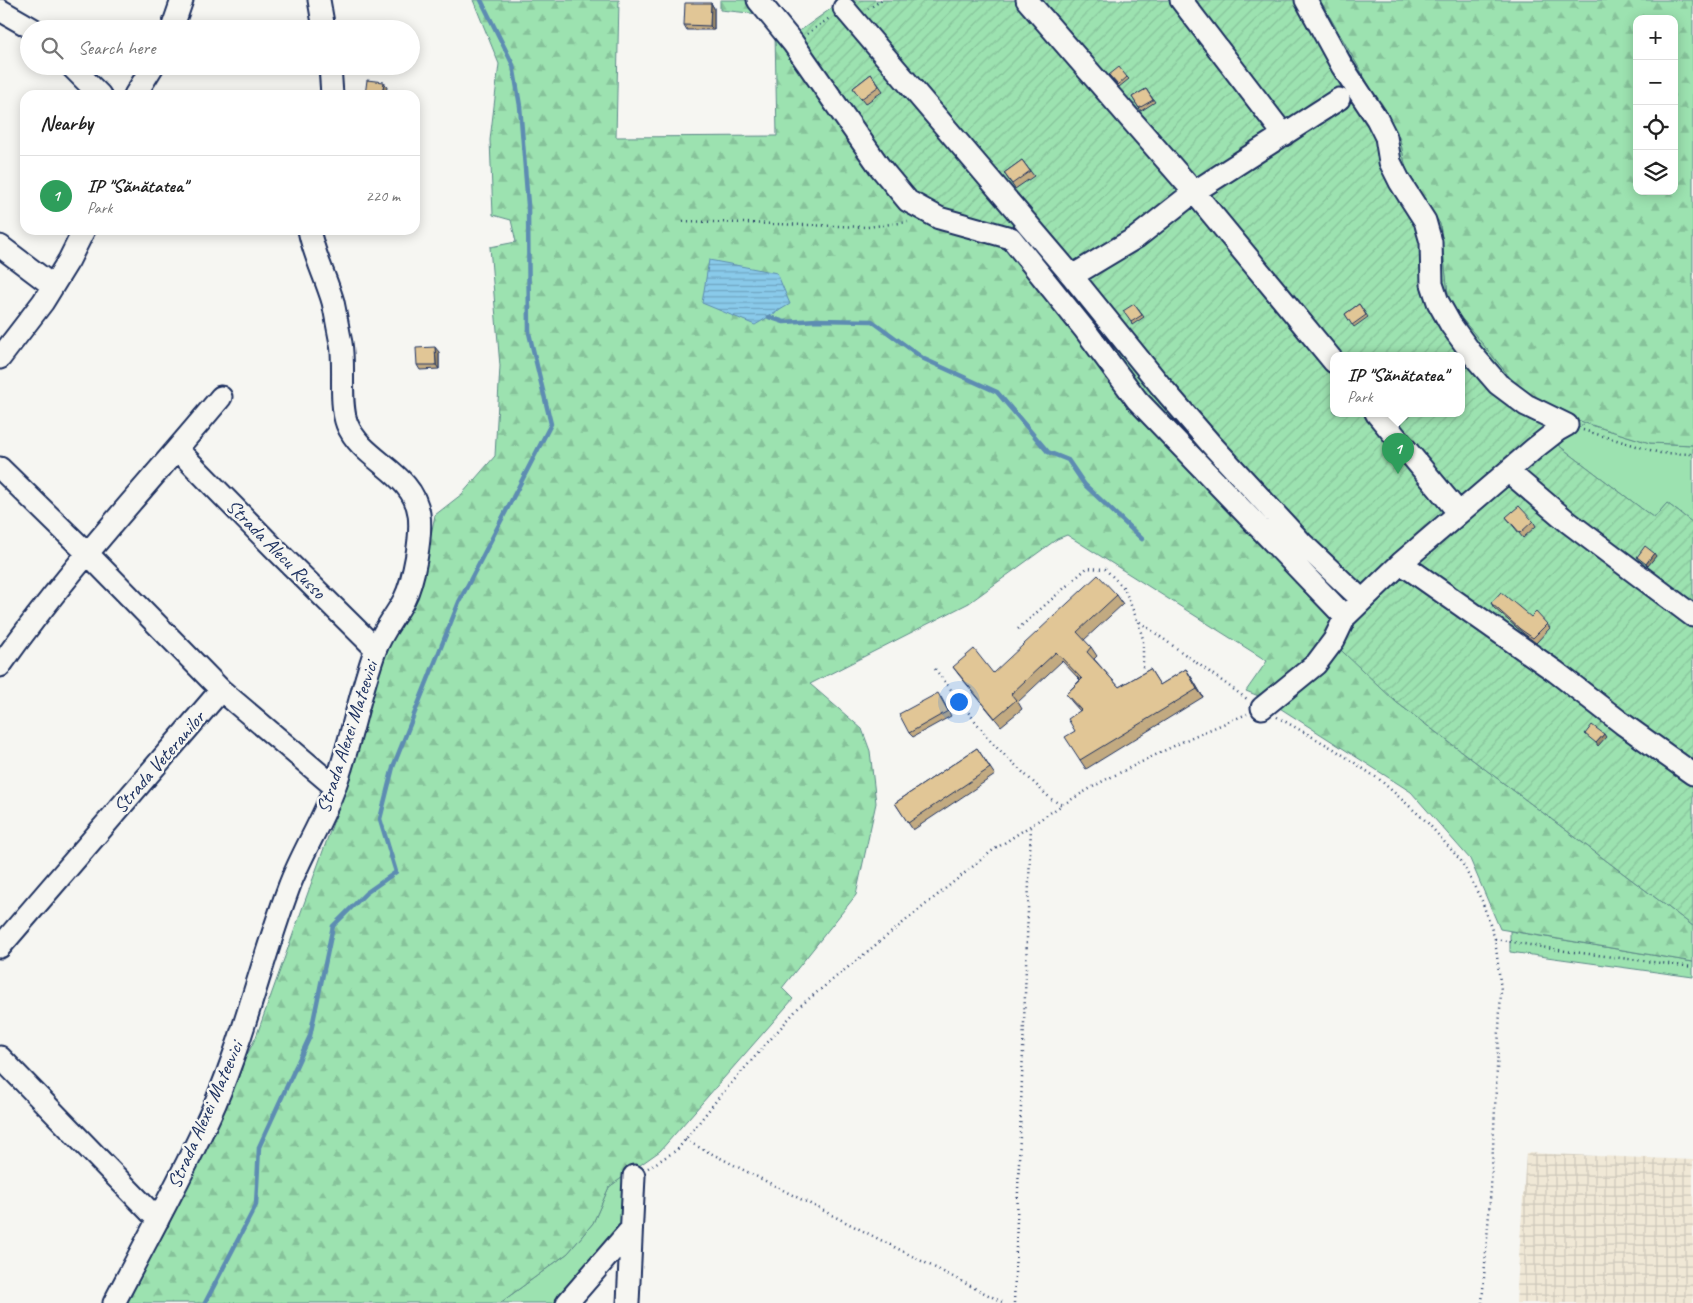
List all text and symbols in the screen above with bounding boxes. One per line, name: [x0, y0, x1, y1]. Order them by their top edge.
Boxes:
map controls: [1633, 15, 1678, 195]
button: +: [1633, 15, 1678, 60]
search box: [20, 20, 420, 75]
icon: search: [38, 34, 66, 62]
text: Search here: [78, 36, 155, 60]
button: −: [1633, 60, 1678, 105]
button: locate: [1633, 105, 1678, 150]
text: Nearby: [40, 110, 93, 136]
button: layers: [1633, 150, 1678, 195]
text: IP "Sănătatea": [87, 174, 187, 198]
text: 1: [52, 186, 60, 206]
text: 220 m: [366, 186, 400, 206]
text: Park: [87, 198, 112, 218]
popup: [1330, 352, 1465, 417]
text: IP "Sănătatea": [1347, 363, 1448, 387]
text: Park: [1347, 387, 1373, 407]
pin: 1: [1382, 433, 1414, 474]
street label: Strada Alecu Russo: [221, 494, 332, 605]
street label: Strada Alexei Mateevici: [311, 656, 384, 816]
your location: [946, 689, 972, 715]
street label: Strada Veteranilor: [108, 704, 212, 818]
street label: Strada Alexei Mateevici: [161, 1035, 250, 1193]

